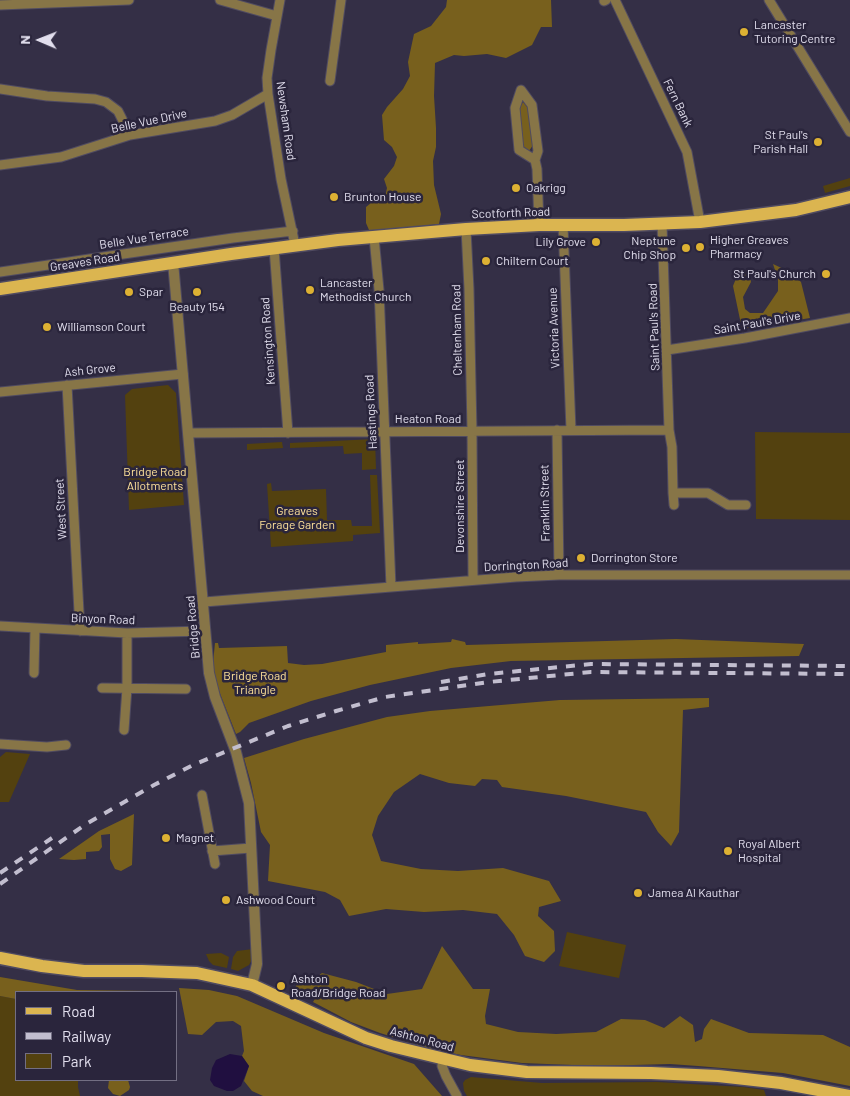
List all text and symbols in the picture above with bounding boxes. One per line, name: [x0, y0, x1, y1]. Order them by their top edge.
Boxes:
north arrow: [15, 15, 65, 65]
place label: Lancaster Tutoring Centre: [754, 18, 835, 46]
marker: Lancaster Tutoring Centre: [738, 26, 750, 38]
text: N: [16, 35, 33, 45]
street label: Fern Bank: [660, 76, 696, 130]
street label: Newsham Road: [273, 80, 299, 162]
street label: Belle Vue Drive: [110, 106, 188, 136]
place label: St Paul's Parish Hall: [753, 128, 808, 156]
marker: St Paul's Parish Hall: [812, 136, 824, 148]
place label: Oakrigg: [526, 181, 566, 195]
marker: Oakrigg: [510, 182, 522, 194]
place label: Brunton House: [344, 190, 421, 204]
marker: Brunton House: [328, 191, 340, 203]
street label: Scotforth Road: [471, 204, 551, 222]
street label: Belle Vue Terrace: [98, 224, 190, 252]
place label: Higher Greaves Pharmacy: [710, 233, 788, 261]
place label: Neptune Chip Shop: [624, 234, 676, 262]
place label: Lily Grove: [536, 235, 586, 249]
marker: Lily Grove: [590, 236, 602, 248]
marker: Higher Greaves Pharmacy: [694, 241, 706, 253]
marker: Neptune Chip Shop: [680, 242, 692, 254]
street label: Greaves Road: [49, 249, 121, 275]
place label: Chiltern Court: [496, 254, 569, 268]
marker: Chiltern Court: [480, 255, 492, 267]
place label: St Paul's Church: [733, 267, 816, 281]
marker: St Paul's Church: [820, 268, 832, 280]
place label: Lancaster Methodist Church: [320, 276, 412, 304]
street label: Saint Paul's Road: [645, 283, 663, 371]
marker: Lancaster Methodist Church: [304, 284, 316, 296]
street label: Cheltenham Road: [449, 284, 465, 376]
place label: Spar: [139, 285, 163, 299]
marker: Spar: [123, 286, 135, 298]
marker: Beauty 154: [191, 286, 203, 298]
street label: Victoria Avenue: [545, 287, 563, 369]
street label: Kensington Road: [258, 297, 278, 385]
place label: Beauty 154: [169, 300, 225, 314]
street label: Saint Paul's Drive: [712, 308, 802, 338]
place label: Williamson Court: [57, 320, 146, 334]
marker: Williamson Court: [41, 321, 53, 333]
street label: Ash Grove: [63, 360, 117, 380]
street label: Hastings Road: [362, 374, 380, 450]
street label: Heaton Road: [395, 412, 461, 426]
street label: Devonshire Street: [453, 459, 467, 553]
street label: Franklin Street: [537, 464, 553, 542]
park label: Bridge Road Allotments: [123, 465, 187, 493]
street label: West Street: [52, 478, 70, 540]
park label: Greaves Forage Garden: [259, 504, 335, 532]
place label: Dorrington Store: [591, 551, 678, 565]
marker: Dorrington Store: [575, 552, 587, 564]
street label: Dorrington Road: [483, 556, 569, 574]
street label: Bridge Road: [183, 595, 203, 659]
street label: Binyon Road: [71, 611, 135, 627]
park label: Bridge Road Triangle: [223, 669, 287, 697]
place label: Magnet: [176, 831, 214, 845]
marker: Magnet: [160, 832, 172, 844]
place label: Royal Albert Hospital: [738, 837, 800, 865]
marker: Royal Albert Hospital: [722, 845, 734, 857]
place label: Jamea Al Kauthar: [648, 886, 739, 900]
marker: Jamea Al Kauthar: [632, 887, 644, 899]
place label: Ashwood Court: [236, 893, 315, 907]
marker: Ashwood Court: [220, 894, 232, 906]
place label: Ashton Road/Bridge Road: [291, 972, 386, 1000]
marker: Ashton Road/Bridge Road: [275, 980, 287, 992]
legend: [15, 991, 178, 1081]
text: Road: [62, 1002, 95, 1020]
street label: Ashton Road: [388, 1024, 456, 1054]
text: Railway: [62, 1027, 111, 1045]
text: Park: [62, 1052, 91, 1070]

